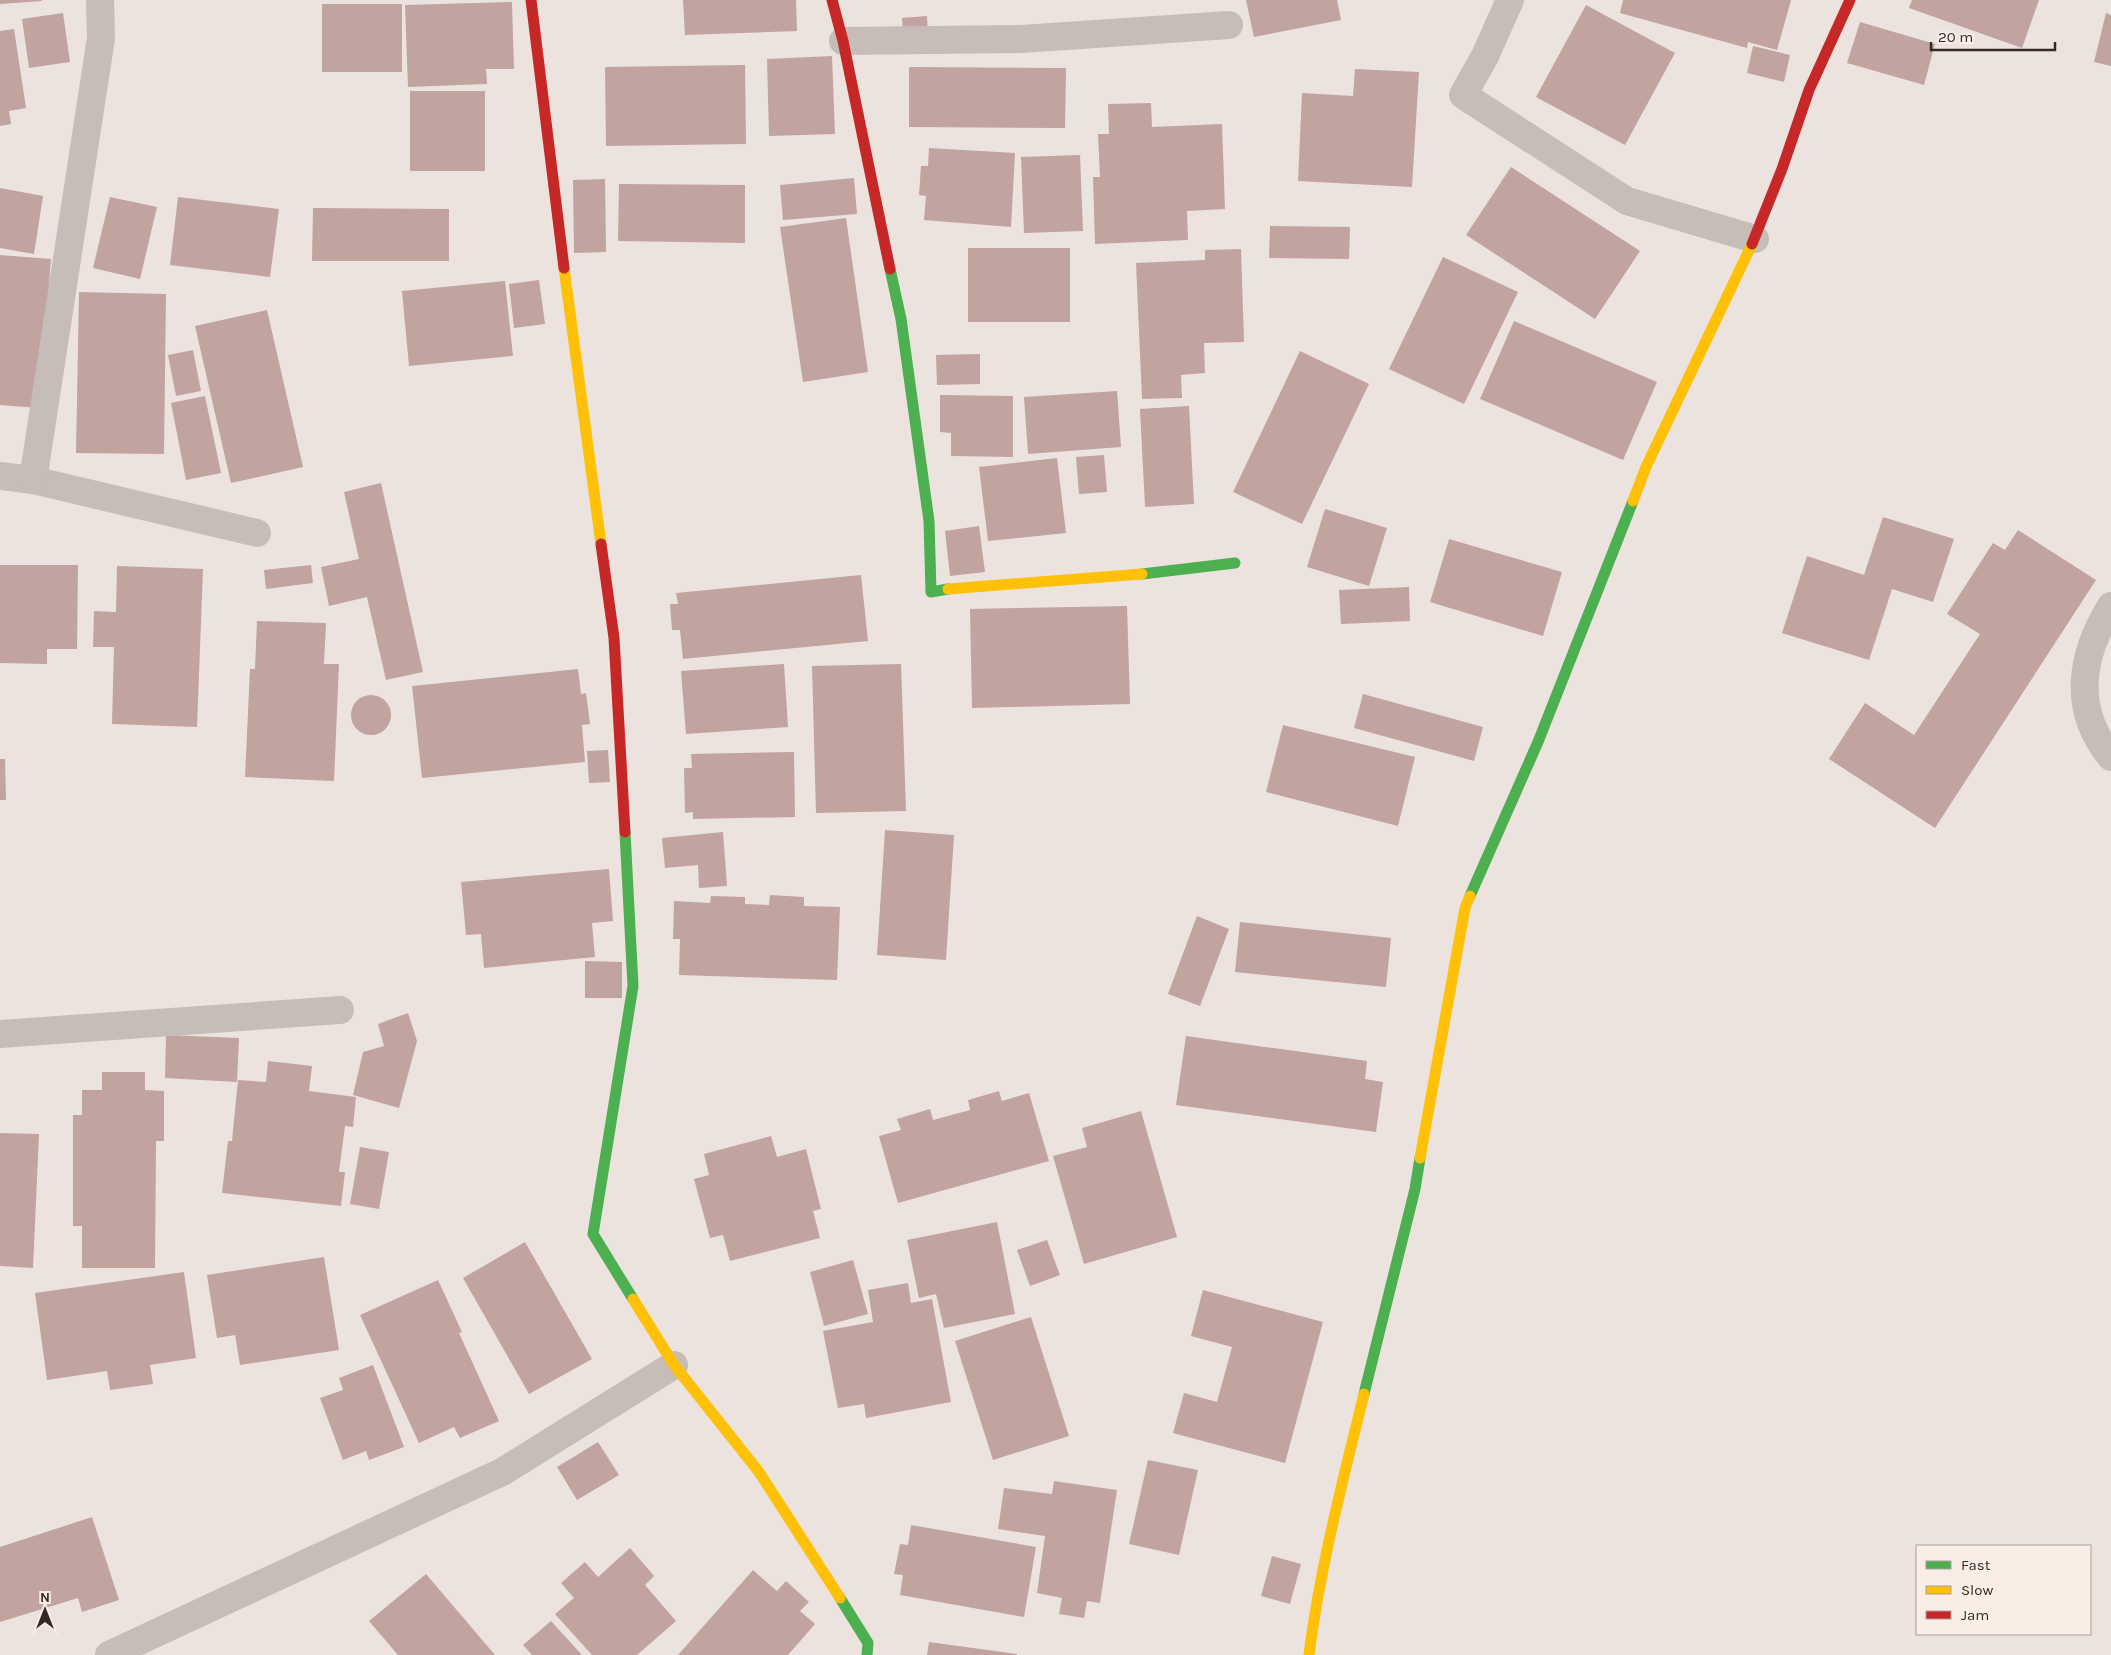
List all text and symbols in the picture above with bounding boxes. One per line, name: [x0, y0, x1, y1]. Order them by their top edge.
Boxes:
scale bar: [1931, 20, 2055, 52]
text: 20 m: [1938, 28, 1973, 46]
legend: [1916, 1545, 2091, 1635]
text: Fast: [1961, 1556, 1991, 1574]
text: Slow: [1961, 1581, 1993, 1599]
north arrow: [20, 1585, 70, 1635]
text: N: [40, 1589, 50, 1606]
text: Jam: [1961, 1606, 1989, 1624]

